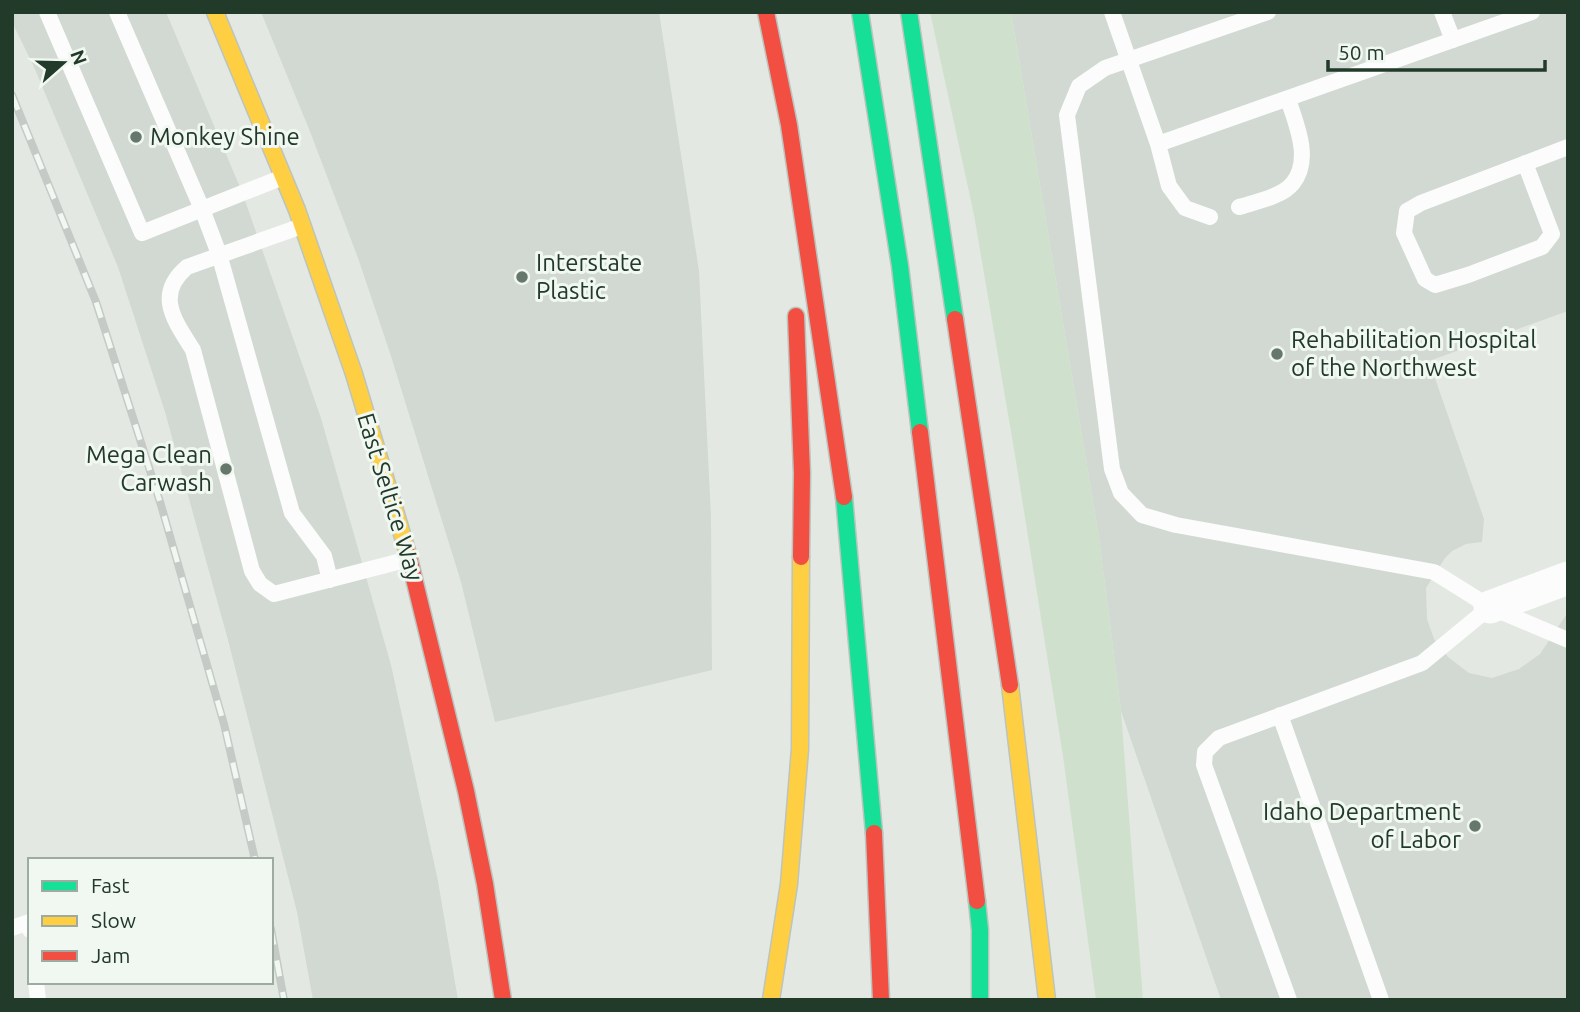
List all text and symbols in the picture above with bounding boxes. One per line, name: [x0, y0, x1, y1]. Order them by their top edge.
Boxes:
north arrow: [28, 28, 98, 98]
scale bar: [1328, 28, 1545, 72]
text: 50 m: [1338, 40, 1385, 64]
text: N: [66, 47, 92, 68]
place label: Monkey Shine: [150, 123, 300, 150]
marker: Monkey Shine: [128, 129, 144, 145]
place label: Interstate Plastic: [536, 249, 642, 304]
marker: Interstate Plastic: [514, 269, 530, 285]
place label: Rehabilitation Hospital of the Northwest: [1291, 326, 1536, 381]
marker: Rehabilitation Hospital of the Northwest: [1269, 346, 1285, 362]
street label: East Seltice Way: [352, 410, 429, 584]
place label: Mega Clean Carwash: [86, 441, 212, 496]
marker: Mega Clean Carwash: [218, 461, 234, 477]
place label: Idaho Department of Labor: [1263, 798, 1462, 853]
marker: Idaho Department of Labor: [1467, 818, 1483, 834]
legend: [28, 858, 273, 984]
text: Fast: [91, 873, 129, 897]
text: Slow: [91, 908, 136, 932]
text: Jam: [91, 943, 130, 967]

